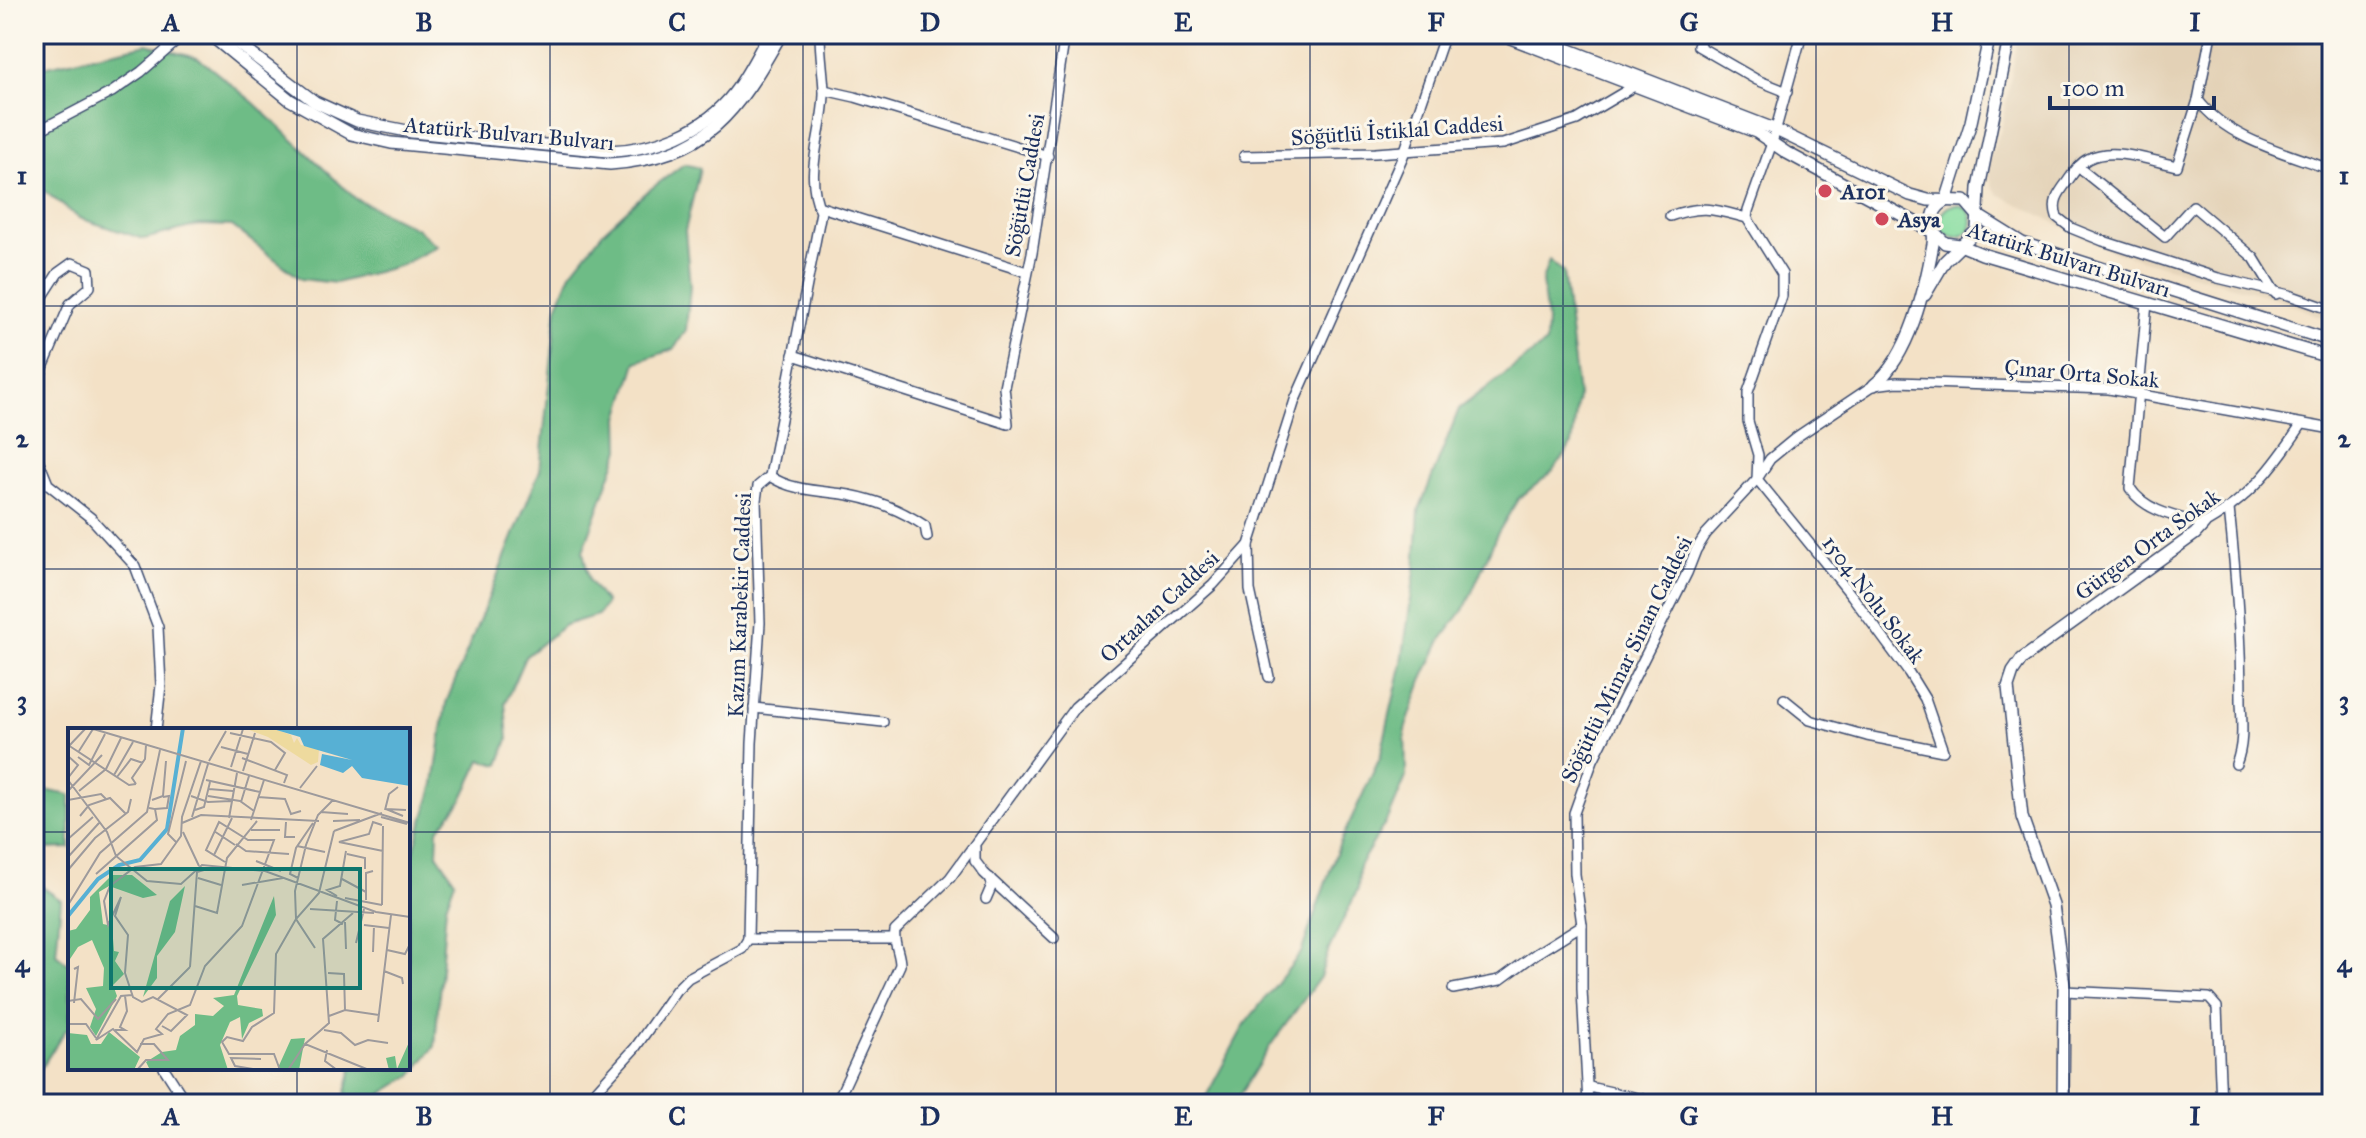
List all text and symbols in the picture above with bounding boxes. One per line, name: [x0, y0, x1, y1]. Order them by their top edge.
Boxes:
text: A: [160, 6, 180, 38]
text: B: [415, 6, 433, 38]
text: C: [668, 6, 686, 38]
text: D: [920, 6, 940, 38]
text: E: [1174, 6, 1193, 38]
text: F: [1428, 6, 1445, 38]
text: G: [1679, 6, 1699, 38]
text: H: [1931, 6, 1954, 38]
text: I: [2189, 6, 2201, 38]
scale bar: [2050, 60, 2214, 110]
text: 100 m: [2062, 73, 2125, 103]
street label: Söğütlü İstiklal Caddesi: [1290, 110, 1504, 151]
street label: Atatürk Bulvarı Bulvarı: [402, 111, 615, 156]
street label: Söğütlü Caddesi: [999, 111, 1050, 259]
text: 1: [17, 159, 27, 191]
text: 1: [2339, 159, 2349, 191]
place label: A101: [1839, 178, 1886, 205]
marker: A101: [1816, 182, 1834, 200]
place label: Asya: [1896, 206, 1941, 233]
marker: Asya: [1873, 210, 1891, 228]
street label: Atatürk Bulvarı Bulvarı: [1963, 215, 2174, 303]
street label: Çınar Orta Sokak: [2003, 353, 2161, 394]
text: 2: [16, 422, 30, 454]
text: 2: [2338, 422, 2352, 454]
street label: Gürgen Orta Sokak: [2070, 482, 2226, 606]
street label: Kazım Karabekir Caddesi: [722, 492, 757, 718]
street label: 1504 Nolu Sokak: [1817, 530, 1931, 669]
street label: Söğütlü Mimar Sinan Caddesi: [1555, 531, 1698, 787]
street label: Ortaalan Caddesi: [1094, 544, 1224, 668]
text: 3: [17, 684, 27, 716]
text: 3: [2339, 684, 2349, 716]
inset map: [68, 728, 410, 1070]
text: 4: [15, 947, 31, 979]
text: 4: [2337, 947, 2353, 979]
text: A: [160, 1100, 180, 1132]
text: B: [415, 1100, 433, 1132]
text: C: [668, 1100, 686, 1132]
text: D: [920, 1100, 940, 1132]
text: E: [1174, 1100, 1193, 1132]
text: F: [1428, 1100, 1445, 1132]
text: G: [1679, 1100, 1699, 1132]
text: H: [1931, 1100, 1954, 1132]
text: I: [2189, 1100, 2201, 1132]

